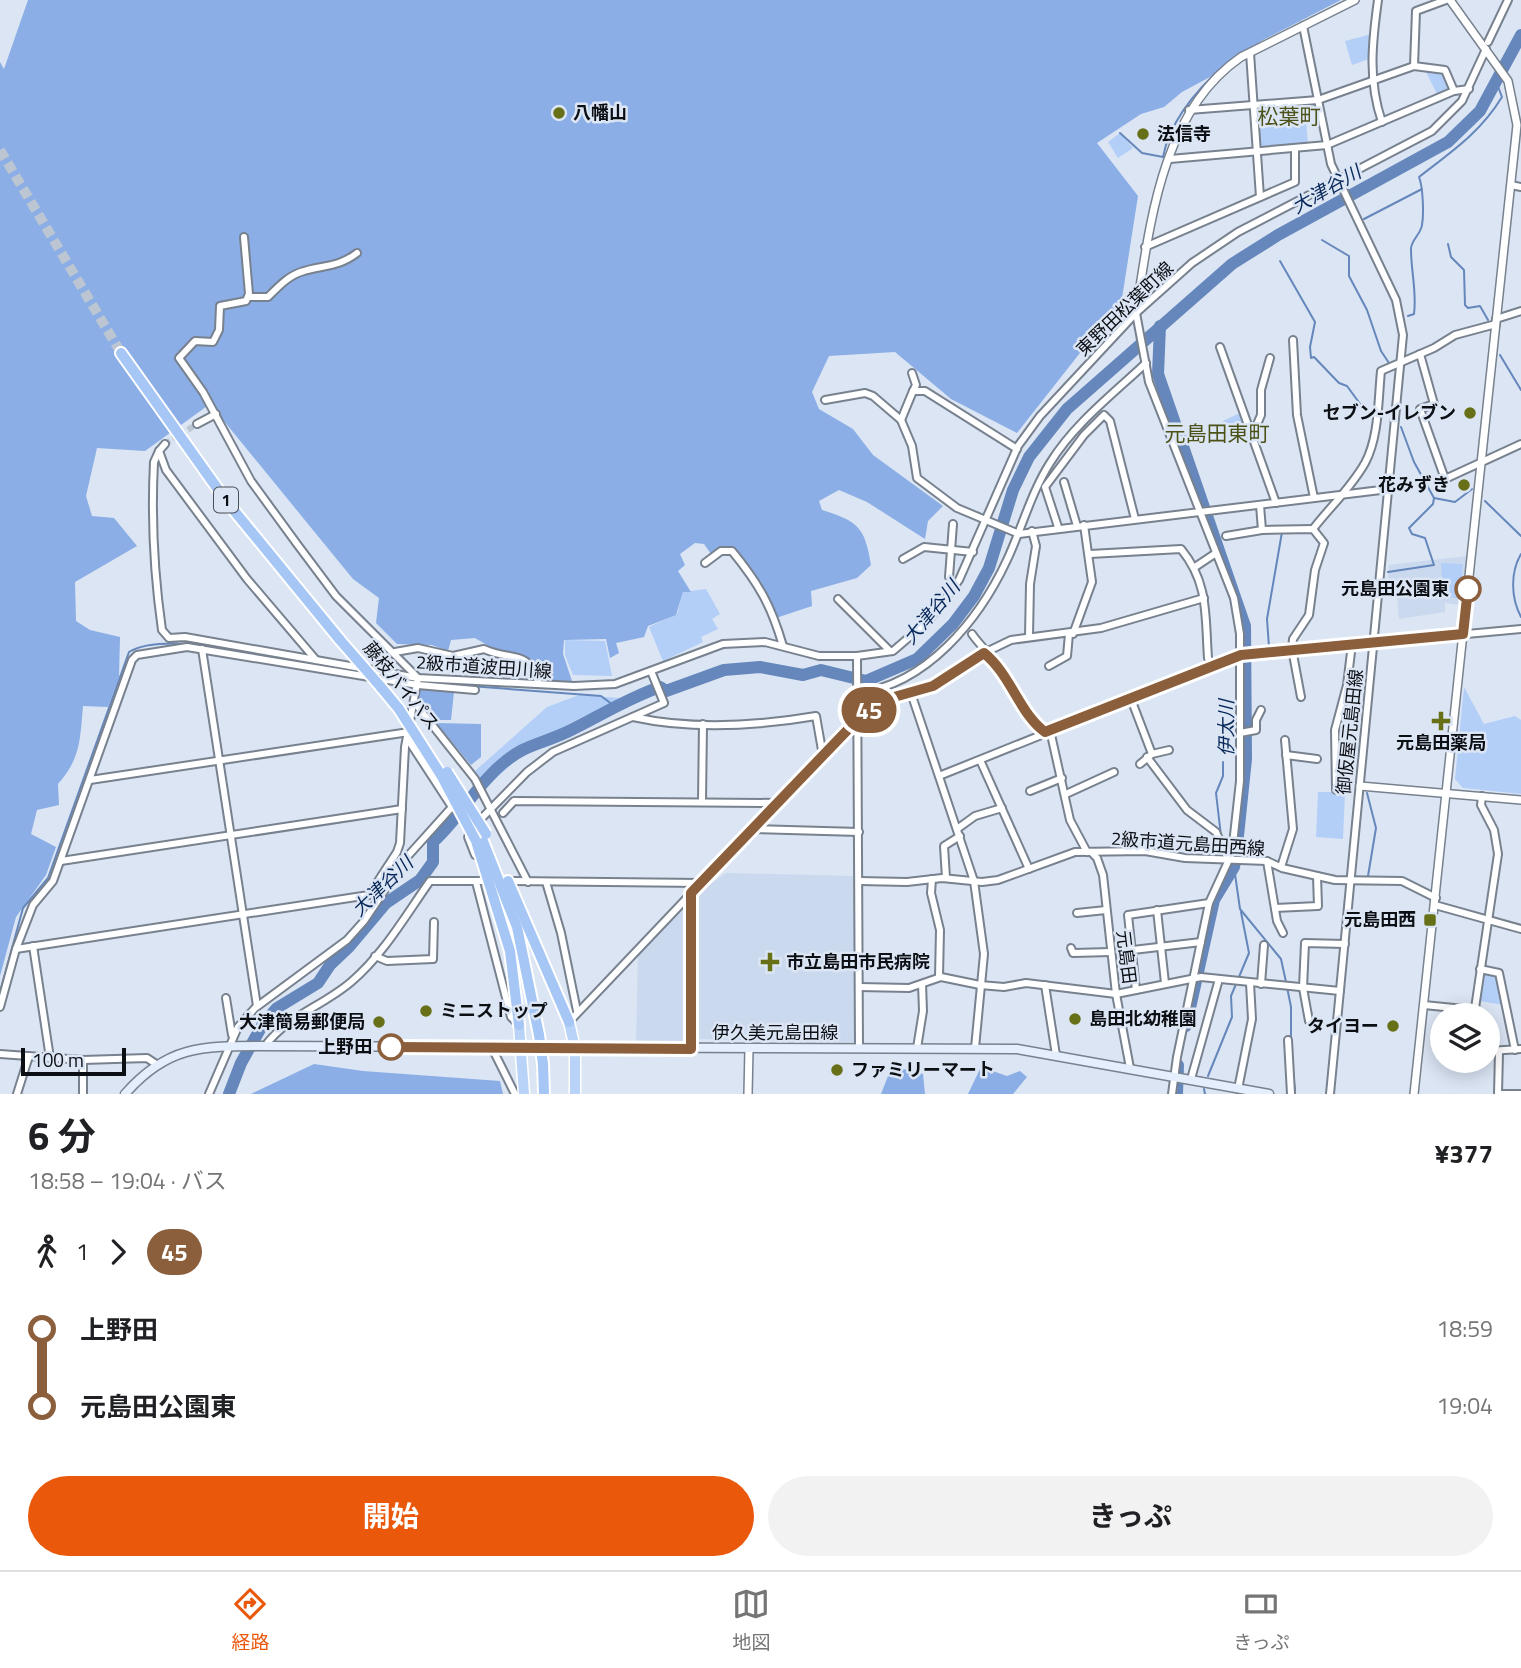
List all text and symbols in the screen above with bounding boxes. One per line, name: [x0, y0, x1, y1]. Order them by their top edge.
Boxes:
place label: 八幡山: [573, 99, 627, 126]
district label: 松葉町: [1258, 100, 1321, 132]
marker: 八幡山: [551, 105, 567, 121]
place label: 法信寺: [1157, 120, 1211, 147]
marker: 法信寺: [1135, 126, 1151, 142]
water label: 大津谷川: [1286, 156, 1368, 220]
street label: 東野田松葉町線: [1070, 255, 1179, 362]
place label: セブン-イレブン: [1323, 399, 1456, 426]
marker: セブン-イレブン: [1462, 405, 1478, 421]
district label: 元島田東町: [1165, 417, 1270, 449]
place label: 花みずき: [1378, 471, 1450, 498]
marker: 花みずき: [1456, 477, 1472, 493]
road number: 1: [214, 488, 238, 512]
water label: 大津谷川: [895, 572, 967, 650]
place label: 元島田公園東: [1341, 575, 1449, 602]
marker: 元島田公園東: [1455, 576, 1481, 602]
street label: 藤枝バイパス: [357, 635, 446, 736]
street label: 2級市道波田川線: [415, 648, 553, 685]
street label: 御仮屋元島田線: [1329, 668, 1370, 796]
line badge: 45: [838, 687, 900, 733]
text: 45: [856, 692, 882, 728]
water label: 伊太川: [1211, 698, 1240, 757]
marker: 元島田薬局: [1433, 713, 1449, 729]
place label: 元島田薬局: [1396, 729, 1486, 756]
street label: 2級市道元島田西線: [1110, 825, 1266, 862]
water label: 大津谷川: [344, 847, 420, 922]
place label: 元島田西: [1344, 906, 1416, 933]
marker: 元島田西: [1422, 912, 1438, 928]
street label: 元島田: [1110, 928, 1143, 985]
place label: 市立島田市民病院: [786, 948, 930, 975]
marker: 市立島田市民病院: [760, 952, 780, 972]
place label: ミニストップ: [440, 997, 548, 1024]
marker: ミニストップ: [418, 1003, 434, 1019]
map controls: [1430, 1003, 1500, 1073]
button: layers: [1430, 1003, 1500, 1073]
place label: 島田北幼稚園: [1089, 1005, 1197, 1032]
place label: 大津簡易郵便局: [239, 1008, 365, 1035]
marker: 島田北幼稚園: [1067, 1011, 1083, 1027]
place label: タイヨー: [1307, 1012, 1379, 1039]
marker: 大津簡易郵便局: [371, 1014, 387, 1030]
marker: タイヨー: [1385, 1018, 1401, 1034]
street label: 伊久美元島田線: [712, 1019, 838, 1046]
place label: 上野田: [318, 1033, 372, 1060]
marker: 上野田: [378, 1034, 404, 1060]
scale bar: [21, 1045, 126, 1077]
text: 100 m: [32, 1045, 84, 1074]
place label: ファミリーマート: [851, 1056, 995, 1083]
marker: ファミリーマート: [829, 1062, 845, 1078]
text: 6 分: [28, 1107, 96, 1165]
text: ¥377: [1435, 1134, 1493, 1173]
text: 18:58 – 19:04 · バス: [28, 1163, 227, 1198]
icon: walk: [28, 1233, 66, 1271]
icon: forward: [99, 1233, 137, 1271]
text: 1: [76, 1234, 89, 1269]
text: 45: [161, 1234, 188, 1270]
text: 上野田: [80, 1310, 158, 1349]
text: 18:59: [1436, 1311, 1493, 1346]
text: 元島田公園東: [80, 1387, 236, 1426]
text: 19:04: [1436, 1388, 1493, 1423]
button: 開始: [28, 1476, 754, 1556]
button: きっぷ: [768, 1476, 1493, 1556]
tab: 経路: [231, 1585, 269, 1656]
tab: 地図: [732, 1585, 770, 1656]
tab: きっぷ: [1233, 1585, 1290, 1656]

